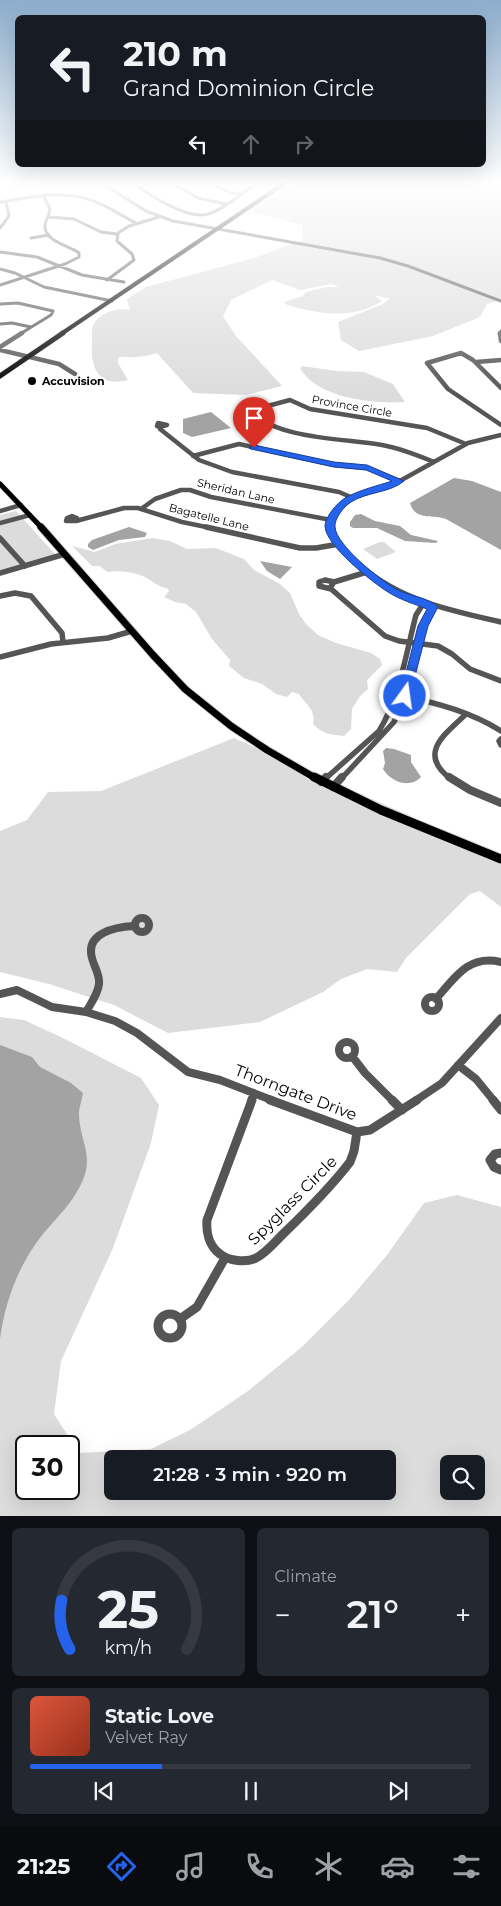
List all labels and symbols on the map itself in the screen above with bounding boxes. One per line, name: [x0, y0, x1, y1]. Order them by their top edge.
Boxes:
place label: Accuvision: [41, 374, 105, 388]
marker: Accuvision: [26, 375, 38, 387]
street label: Province Circle: [311, 392, 394, 420]
pin: [233, 397, 275, 448]
street label: Sheridan Lane: [196, 475, 277, 507]
street label: Bagatelle Lane: [167, 500, 251, 534]
position arrow: [378, 669, 430, 721]
street label: Thorngate Drive: [232, 1060, 360, 1125]
street label: Spyglass Circle: [244, 1152, 341, 1249]
speed limit sign: 30: [15, 1435, 80, 1500]

